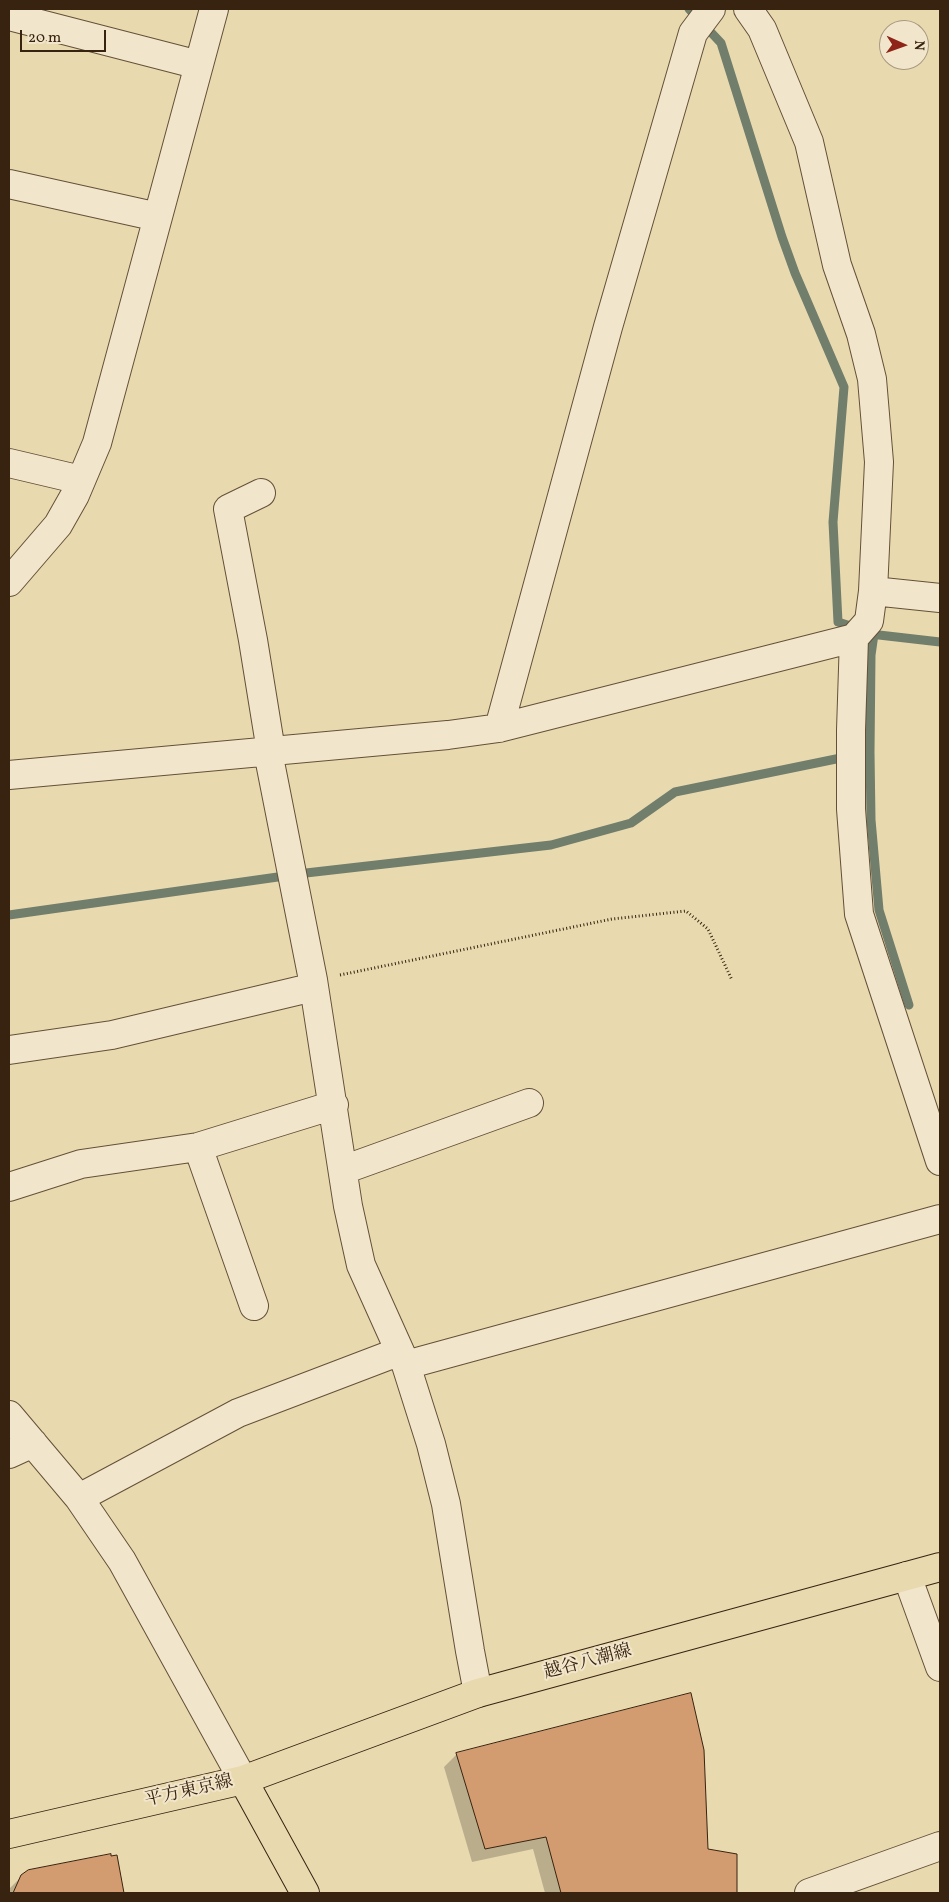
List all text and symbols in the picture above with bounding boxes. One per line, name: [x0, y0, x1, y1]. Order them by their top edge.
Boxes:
scale bar: [22, 20, 109, 52]
north arrow: [879, 20, 929, 70]
text: 20 m: [28, 28, 61, 49]
text: N: [909, 40, 928, 51]
street label: 越谷八潮線: [542, 1641, 634, 1685]
street label: 平方東京線: [143, 1771, 235, 1813]

